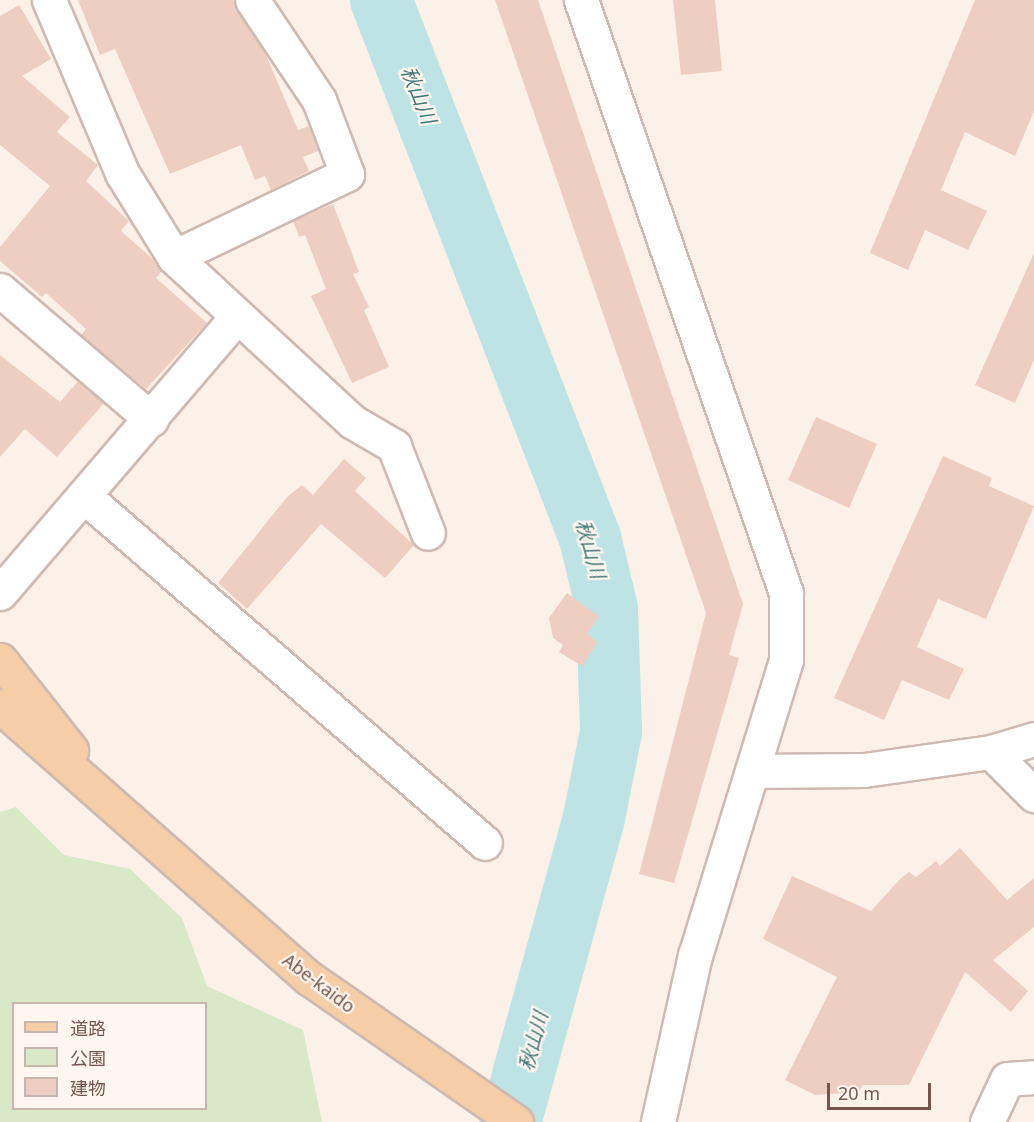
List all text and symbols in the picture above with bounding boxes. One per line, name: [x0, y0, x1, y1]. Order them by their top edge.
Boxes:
water label: 秋山川: [397, 63, 441, 127]
water label: 秋山川: [571, 517, 611, 581]
street label: Abe-kaido: [279, 949, 359, 1017]
legend: [12, 1002, 207, 1110]
water label: 秋山川: [514, 1009, 552, 1073]
text: 道路: [70, 1016, 106, 1040]
text: 公園: [70, 1046, 106, 1070]
scale bar: [830, 1071, 934, 1109]
text: 建物: [70, 1076, 106, 1100]
text: 20 m: [838, 1081, 880, 1105]

